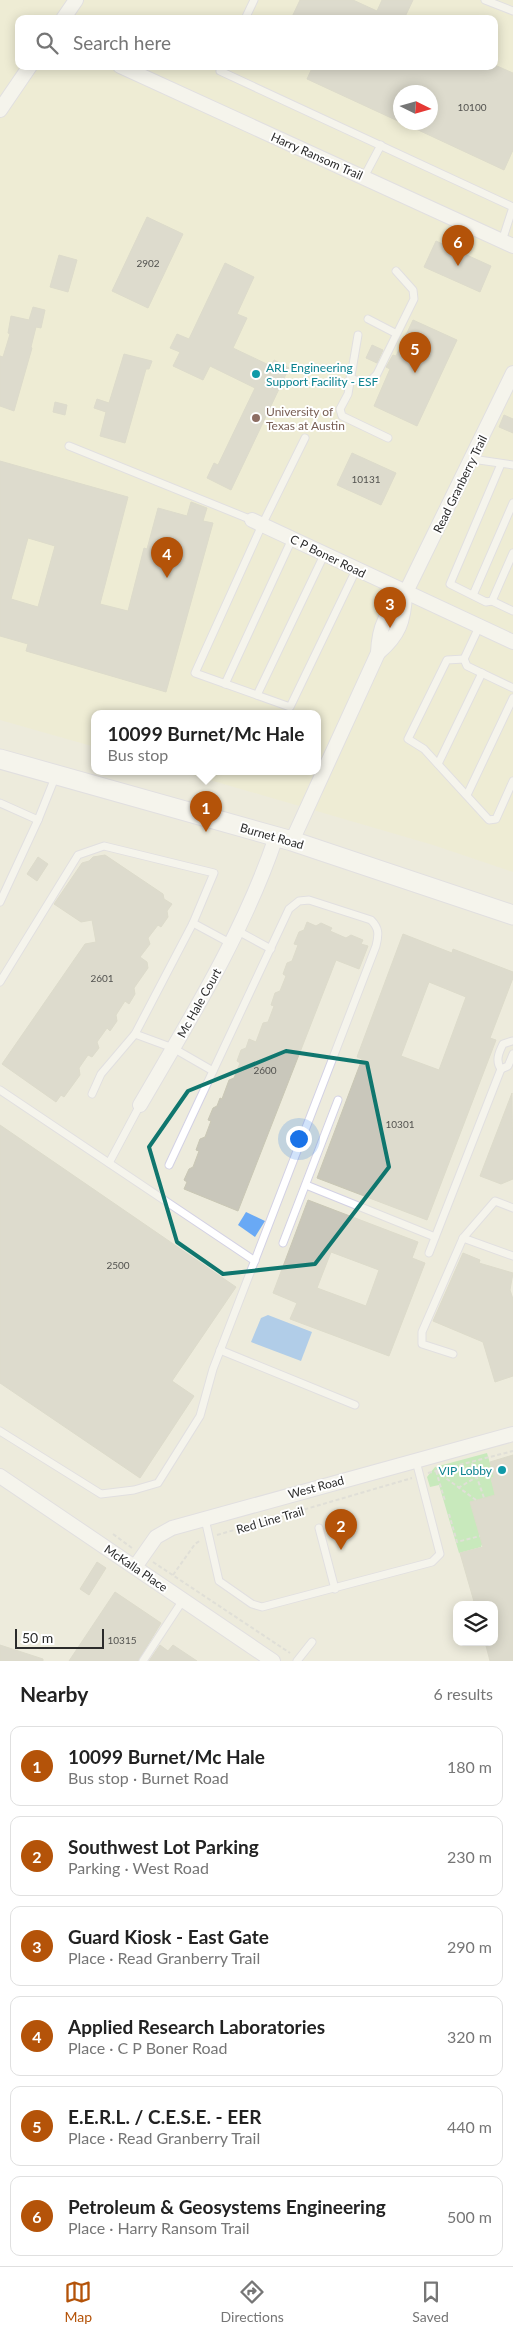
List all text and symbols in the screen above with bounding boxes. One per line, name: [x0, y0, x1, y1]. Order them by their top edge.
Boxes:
search box: [15, 15, 498, 70]
icon: search: [33, 29, 61, 57]
text: Search here: [73, 31, 171, 54]
north arrow: [393, 85, 438, 130]
house number: 10100: [457, 101, 487, 113]
street label: Harry Ransom Trail: [269, 129, 365, 183]
pin: 6: [442, 225, 474, 266]
house number: 2902: [136, 257, 160, 269]
pin: 5: [399, 332, 431, 373]
place label: ARL Engineering Support Facility - ESF: [266, 360, 379, 389]
marker: ARL Engineering Support Facility - ESF: [250, 368, 262, 380]
place label: University of Texas at Austin: [266, 404, 345, 433]
marker: University of Texas at Austin: [250, 412, 262, 424]
street label: Read Granberry Trail: [430, 433, 490, 535]
house number: 10131: [351, 473, 381, 485]
street label: C P Boner Road: [288, 531, 368, 581]
pin: 4: [151, 537, 183, 578]
pin: 3: [374, 587, 406, 628]
popup: [91, 710, 321, 775]
text: 10099 Burnet/Mc Hale: [108, 722, 304, 745]
text: Bus stop: [108, 745, 168, 764]
pin: 1: [190, 791, 222, 832]
street label: Burnet Road: [238, 820, 306, 852]
street label: Mc Hale Court: [174, 965, 225, 1040]
house number: 2601: [90, 972, 114, 984]
house number: 2600: [253, 1064, 277, 1076]
house number: 10301: [385, 1118, 415, 1130]
your location: [286, 1126, 312, 1152]
house number: 2500: [106, 1259, 130, 1271]
place label: VIP Lobby: [439, 1463, 493, 1478]
marker: VIP Lobby: [496, 1464, 508, 1476]
street label: West Road: [286, 1472, 346, 1502]
street label: Red Line Trail: [234, 1503, 306, 1537]
pin: 2: [325, 1509, 357, 1550]
street label: McKalla Place: [101, 1541, 171, 1595]
map controls: [453, 1601, 498, 1646]
button: layers: [453, 1601, 498, 1646]
scale bar: [15, 1626, 104, 1649]
text: 50 m: [22, 1629, 53, 1646]
house number: 10315: [107, 1634, 137, 1646]
text: Nearby: [20, 1681, 88, 1706]
text: 6 results: [433, 1684, 493, 1703]
text: 10099 Burnet/Mc Hale: [68, 1745, 265, 1768]
text: 1: [32, 1757, 42, 1776]
text: 180 m: [447, 1757, 492, 1776]
text: Bus stop · Burnet Road: [68, 1768, 229, 1787]
text: Southwest Lot Parking: [68, 1835, 259, 1858]
text: 2: [32, 1847, 42, 1866]
text: 230 m: [447, 1847, 492, 1866]
text: Parking · West Road: [68, 1858, 209, 1877]
text: Guard Kiosk - East Gate: [68, 1925, 269, 1948]
text: 3: [32, 1937, 42, 1956]
text: 290 m: [447, 1937, 492, 1956]
text: Place · Read Granberry Trail: [68, 1948, 260, 1967]
text: Applied Research Laboratories: [68, 2015, 325, 2038]
text: 4: [32, 2027, 42, 2046]
text: 320 m: [447, 2027, 492, 2046]
text: Place · C P Boner Road: [68, 2038, 227, 2057]
text: E.E.R.L. / C.E.S.E. - EER: [68, 2105, 261, 2128]
text: 5: [32, 2117, 42, 2136]
text: 440 m: [447, 2117, 492, 2136]
text: Place · Read Granberry Trail: [68, 2128, 260, 2147]
text: Petroleum & Geosystems Engineering: [68, 2195, 386, 2218]
text: 6: [32, 2207, 42, 2226]
text: 500 m: [447, 2207, 492, 2226]
text: Place · Harry Ransom Trail: [68, 2218, 250, 2237]
tab: Map: [64, 2278, 92, 2325]
tab: Directions: [221, 2278, 284, 2325]
tab: Saved: [412, 2278, 449, 2325]

